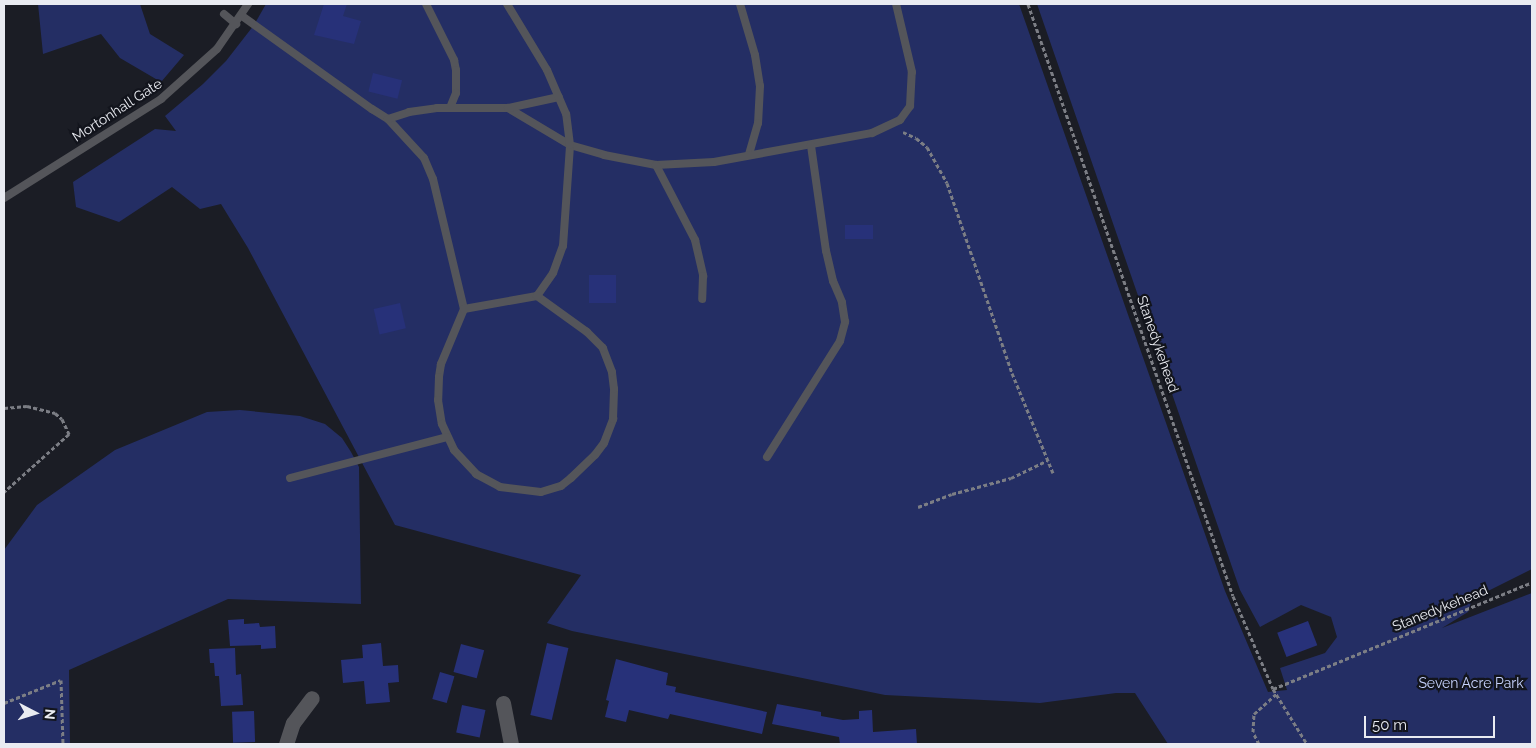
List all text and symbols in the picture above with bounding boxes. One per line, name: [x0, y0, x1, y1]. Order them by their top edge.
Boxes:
street label: Mortonhall Gate: [69, 75, 165, 145]
street label: Stanedykehead: [1134, 293, 1182, 395]
street label: Stanedykehead: [1390, 581, 1490, 635]
park label: Seven Acre Park: [1418, 675, 1524, 691]
north arrow: [10, 688, 60, 738]
scale bar: [1366, 706, 1497, 738]
text: N: [42, 708, 58, 720]
text: 50 m: [1372, 716, 1407, 734]

